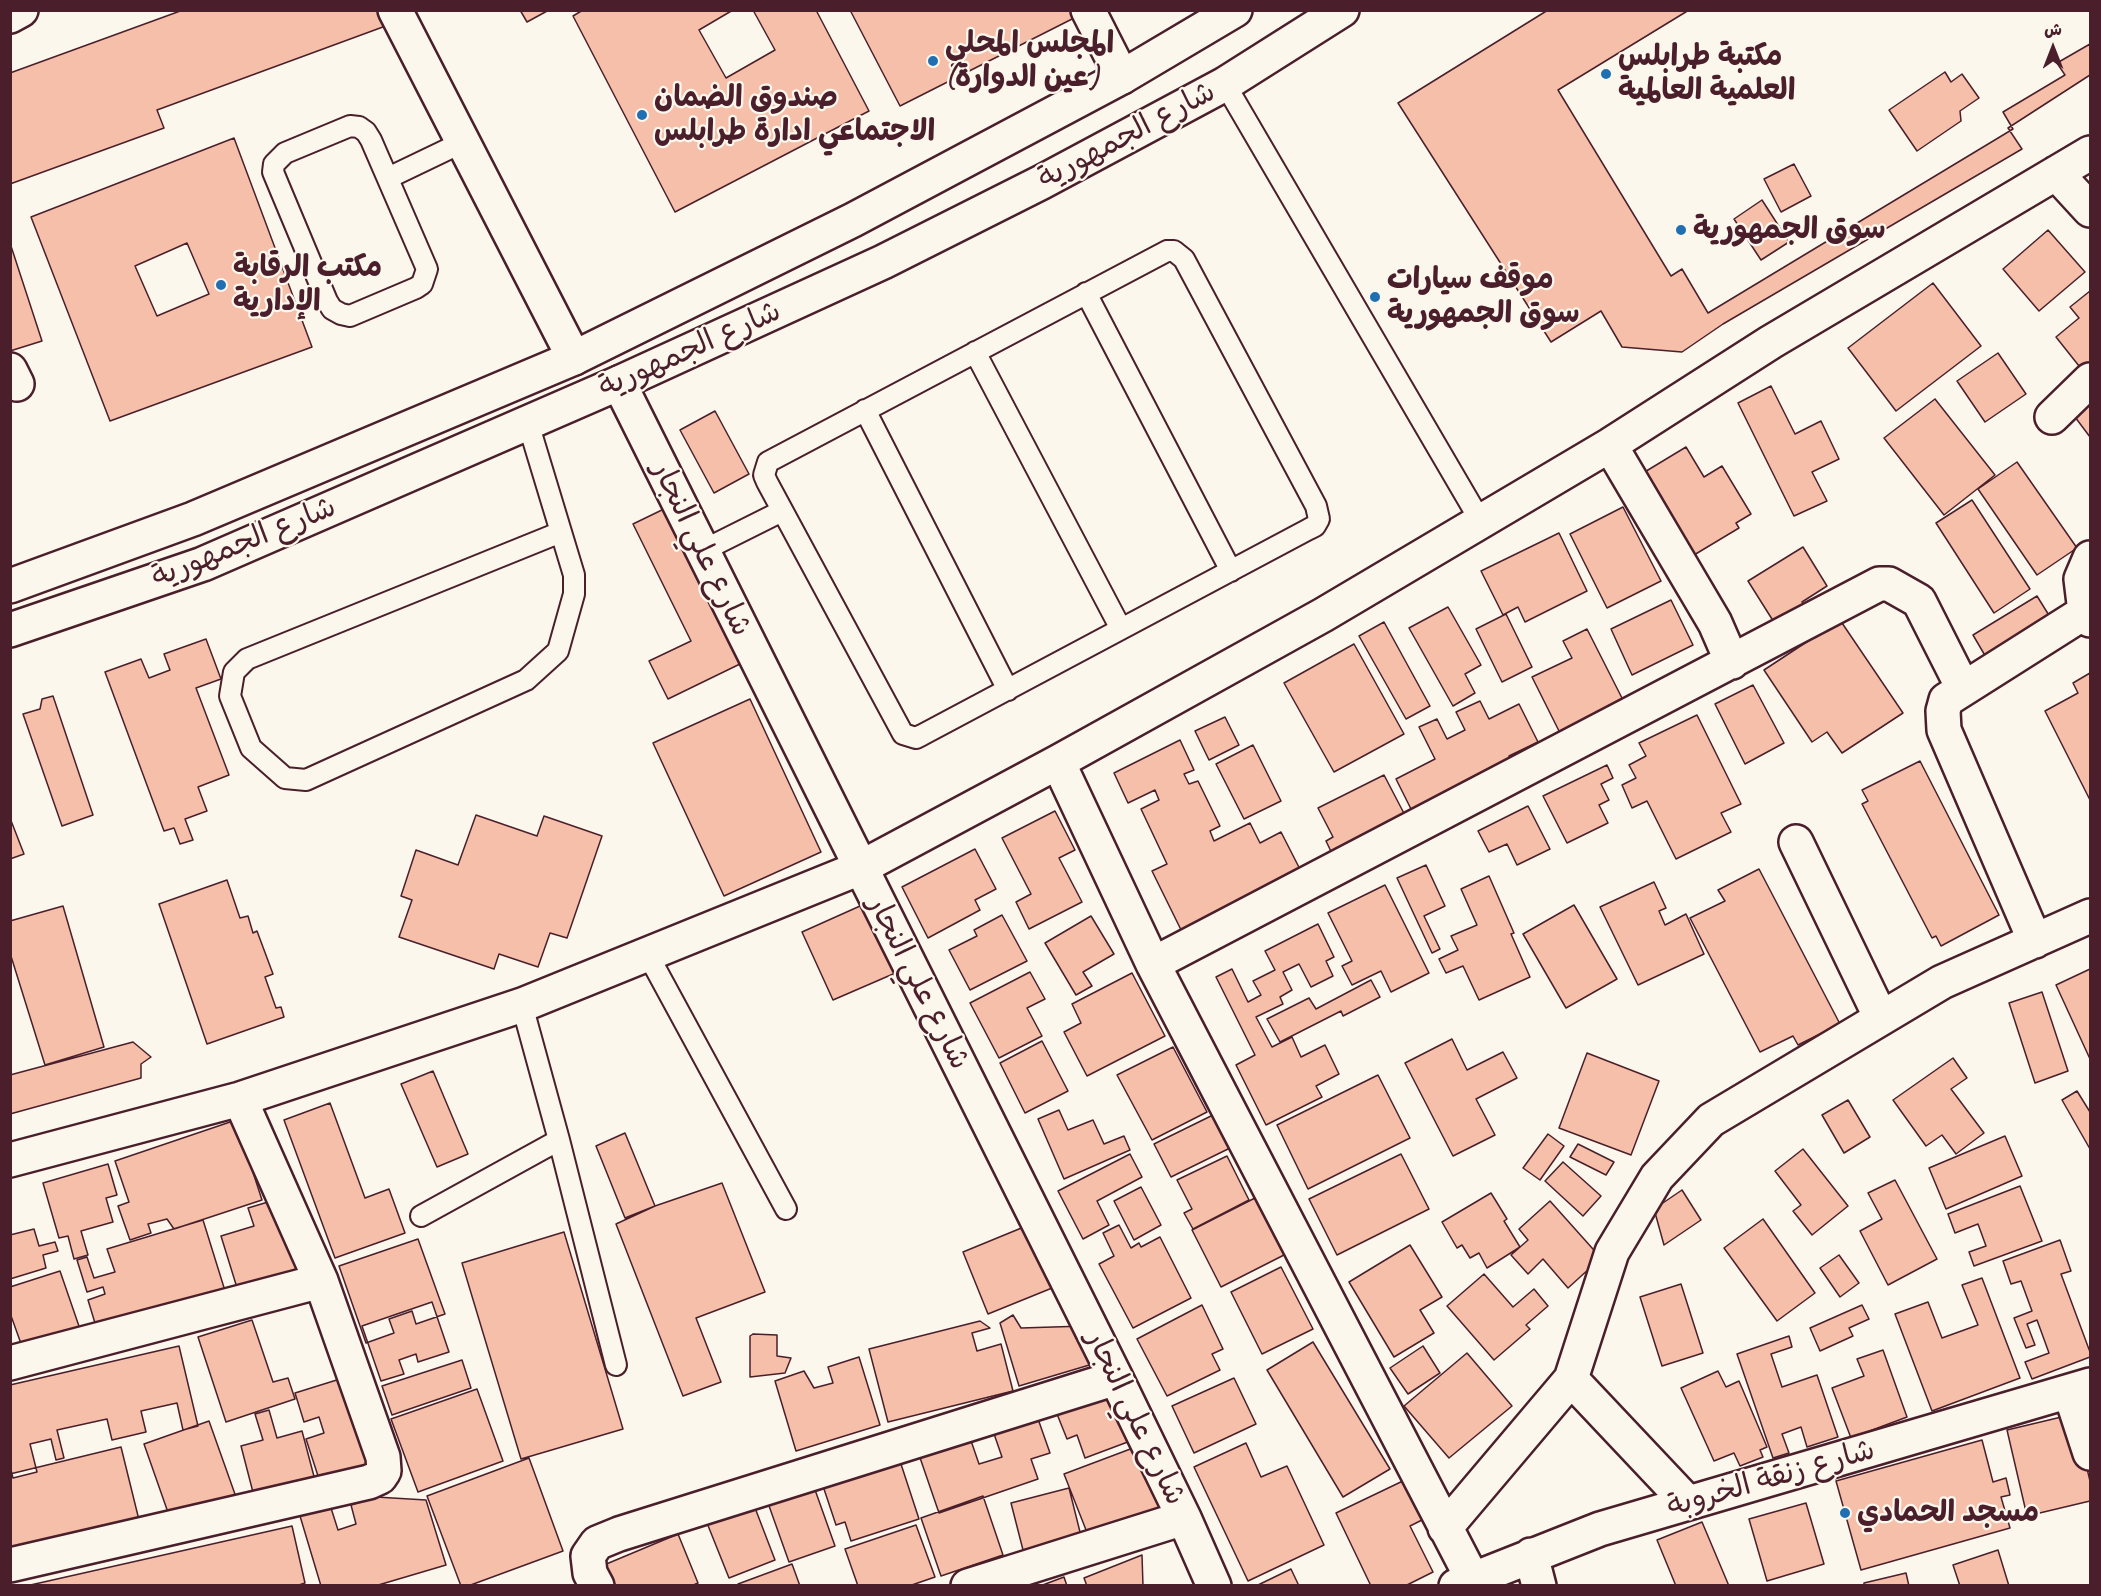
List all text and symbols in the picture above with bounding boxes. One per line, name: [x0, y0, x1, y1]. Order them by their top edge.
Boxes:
north arrow: [2023, 18, 2083, 78]
text: ش: [2044, 20, 2062, 40]
place label: المجلس المحلي (عين الدوارة): [945, 26, 1114, 96]
place label: مكتبة طرابلس العلمية العالمية: [1618, 39, 1795, 110]
marker: المجلس المحلي (عين الدوارة): [926, 54, 940, 68]
marker: مكتبة طرابلس العلمية العالمية: [1599, 67, 1613, 81]
street label: شارع الجمهورية: [1032, 74, 1222, 198]
place label: صندوق الضمان الاجتماعي ادارة طرابلس: [654, 80, 935, 150]
marker: صندوق الضمان الاجتماعي ادارة طرابلس: [635, 108, 649, 122]
place label: سوق الجمهورية: [1693, 212, 1886, 248]
marker: سوق الجمهورية: [1674, 223, 1688, 237]
place label: مكتب الرقابة الإدارية: [233, 250, 382, 320]
place label: موقف سيارات سوق الجمهورية: [1387, 262, 1580, 332]
marker: مكتب الرقابة الإدارية: [214, 278, 228, 292]
marker: موقف سيارات سوق الجمهورية: [1368, 290, 1382, 304]
street label: شارع الجمهورية: [593, 294, 787, 406]
street label: شارع علي النجار: [643, 456, 759, 642]
street label: شارع الجمهورية: [147, 490, 341, 596]
street label: شارع علي النجار: [859, 890, 977, 1076]
street label: شارع علي النجار: [1077, 1325, 1193, 1511]
street label: شارع زنقة الخروبة: [1663, 1432, 1879, 1526]
place label: مسجد الحمادي: [1857, 1495, 2039, 1531]
marker: مسجد الحمادي: [1838, 1506, 1852, 1520]

